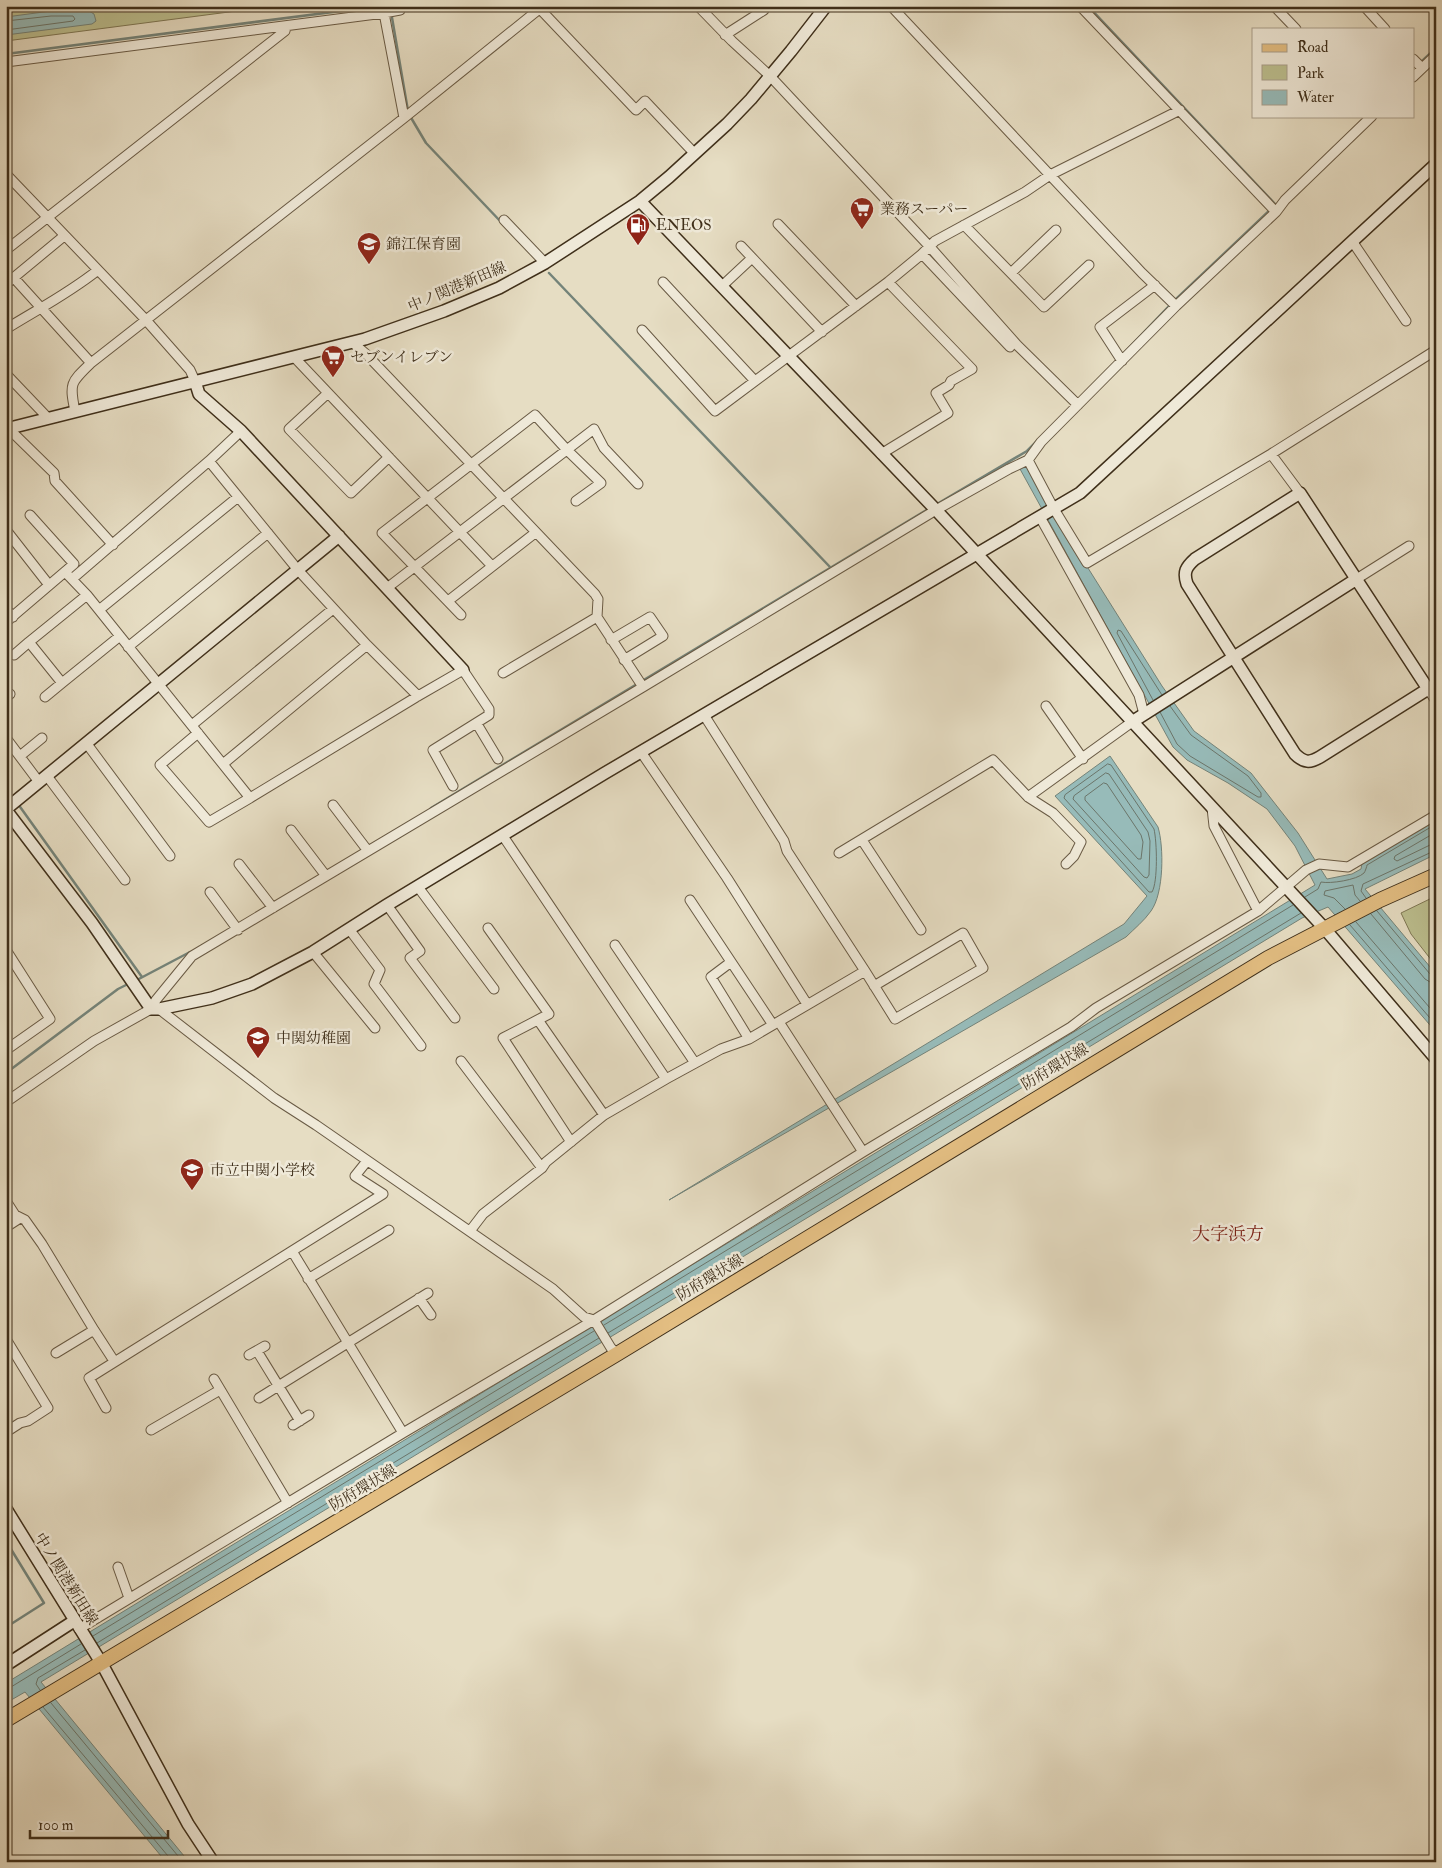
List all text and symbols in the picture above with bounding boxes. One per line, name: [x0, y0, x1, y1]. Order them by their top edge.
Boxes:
legend: [1252, 28, 1414, 118]
text: Road: [1297, 38, 1329, 57]
text: Park: [1297, 64, 1324, 83]
text: Water: [1296, 88, 1334, 107]
supermarket icon: 業務スーパー: [849, 196, 875, 230]
place label: 業務スーパー: [880, 200, 969, 219]
fuel station icon: ENEOS: [625, 212, 651, 246]
place label: ENEOS: [656, 216, 712, 235]
school or university icon: 錦江保育園: [356, 231, 382, 265]
place label: 錦江保育園: [386, 235, 461, 254]
street label: 中ノ関港新田線: [405, 258, 509, 316]
supermarket icon: セブンイレブン: [320, 344, 346, 378]
place label: セブンイレブン: [350, 348, 453, 367]
school or university icon: 中関幼稚園: [245, 1025, 271, 1059]
place label: 中関幼稚園: [276, 1029, 351, 1048]
street label: 防府環状線: [1018, 1040, 1092, 1094]
school or university icon: 市立中関小学校: [179, 1157, 205, 1191]
place label: 市立中関小学校: [210, 1161, 315, 1180]
district label: 大字浜方: [1192, 1223, 1264, 1246]
street label: 防府環状線: [673, 1251, 747, 1305]
street label: 防府環状線: [326, 1461, 400, 1515]
street label: 中ノ関港新田線: [30, 1529, 102, 1629]
scale bar: [30, 1808, 168, 1840]
text: 100 m: [38, 1816, 74, 1835]

